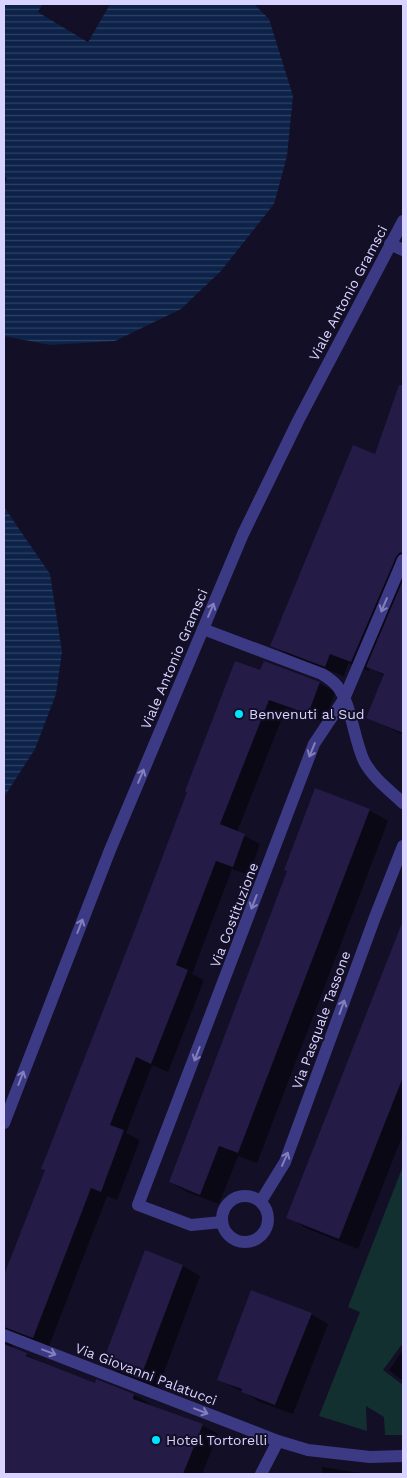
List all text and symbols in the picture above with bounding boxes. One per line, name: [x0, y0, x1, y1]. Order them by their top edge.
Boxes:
street label: Viale Antonio Gramsci: [306, 223, 390, 363]
street label: Viale Antonio Gramsci: [137, 586, 211, 732]
one-way arrow: [379, 597, 389, 612]
one-way arrow: [207, 603, 217, 618]
place label: Benvenuti al Sud: [249, 706, 365, 722]
marker: Benvenuti al Sud: [233, 708, 245, 720]
one-way arrow: [307, 742, 316, 757]
one-way arrow: [137, 769, 147, 784]
street label: Via Costituzione: [207, 860, 261, 970]
one-way arrow: [249, 894, 258, 909]
one-way arrow: [76, 919, 85, 935]
street label: Via Pasquale Tassone: [289, 949, 353, 1091]
one-way arrow: [338, 999, 347, 1015]
one-way arrow: [192, 1046, 201, 1061]
one-way arrow: [17, 1071, 27, 1086]
one-way arrow: [281, 1152, 291, 1167]
street label: Via Giovanni Palatucci: [73, 1340, 219, 1408]
one-way arrow: [41, 1348, 56, 1358]
one-way arrow: [192, 1407, 208, 1416]
place label: Hotel Tortorelli: [166, 1432, 267, 1448]
marker: Hotel Tortorelli: [150, 1434, 162, 1446]

